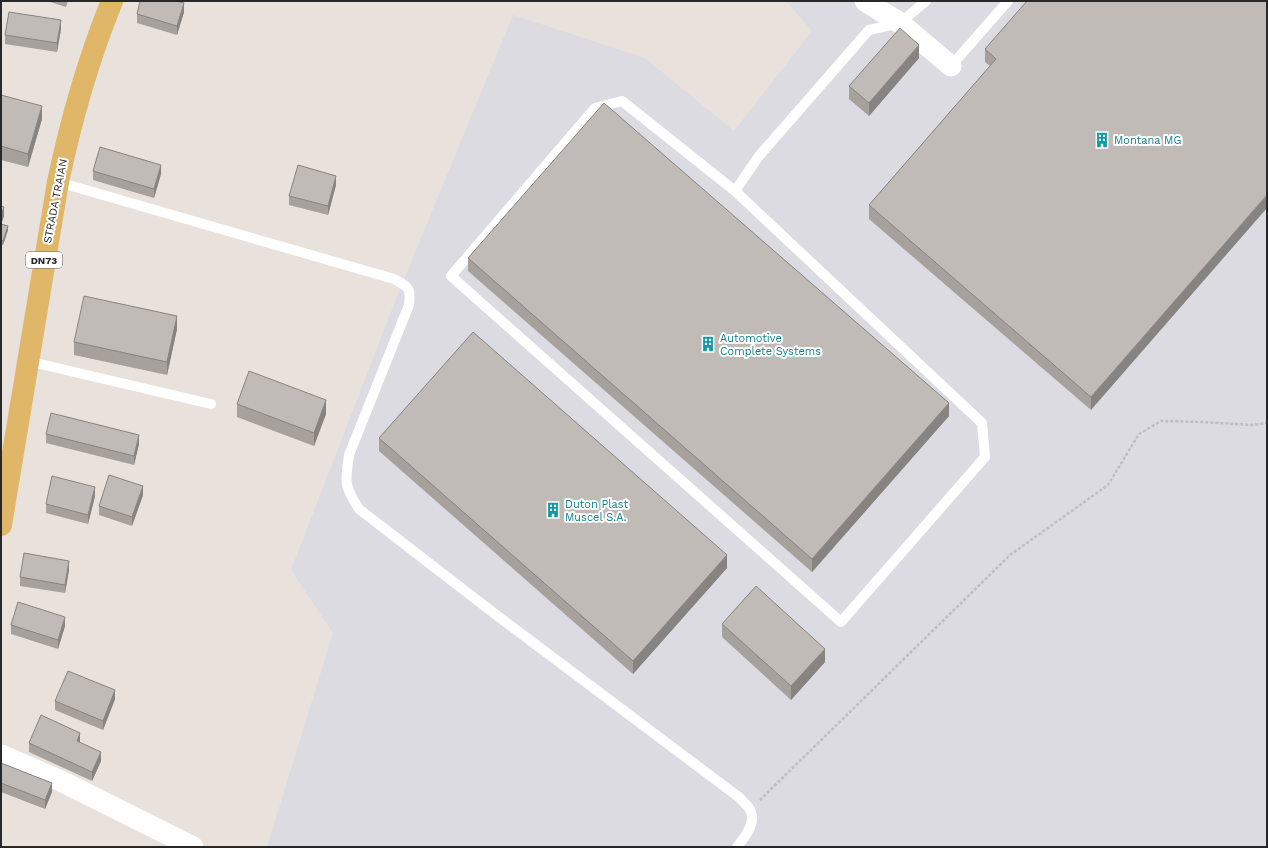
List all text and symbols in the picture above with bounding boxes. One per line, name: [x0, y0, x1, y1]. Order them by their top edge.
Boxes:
building icon: Montana MG: [1093, 131, 1111, 149]
place label: Montana MG: [1114, 134, 1181, 147]
street label: STRADA TRAIAN: [41, 158, 70, 244]
road number: DN73: [26, 252, 62, 268]
place label: Automotive Complete Systems: [720, 332, 821, 358]
building icon: Automotive Complete Systems: [699, 335, 717, 353]
place label: Duton Plast Muscel S.A.: [565, 498, 629, 524]
building icon: Duton Plast Muscel S.A.: [544, 501, 562, 519]

